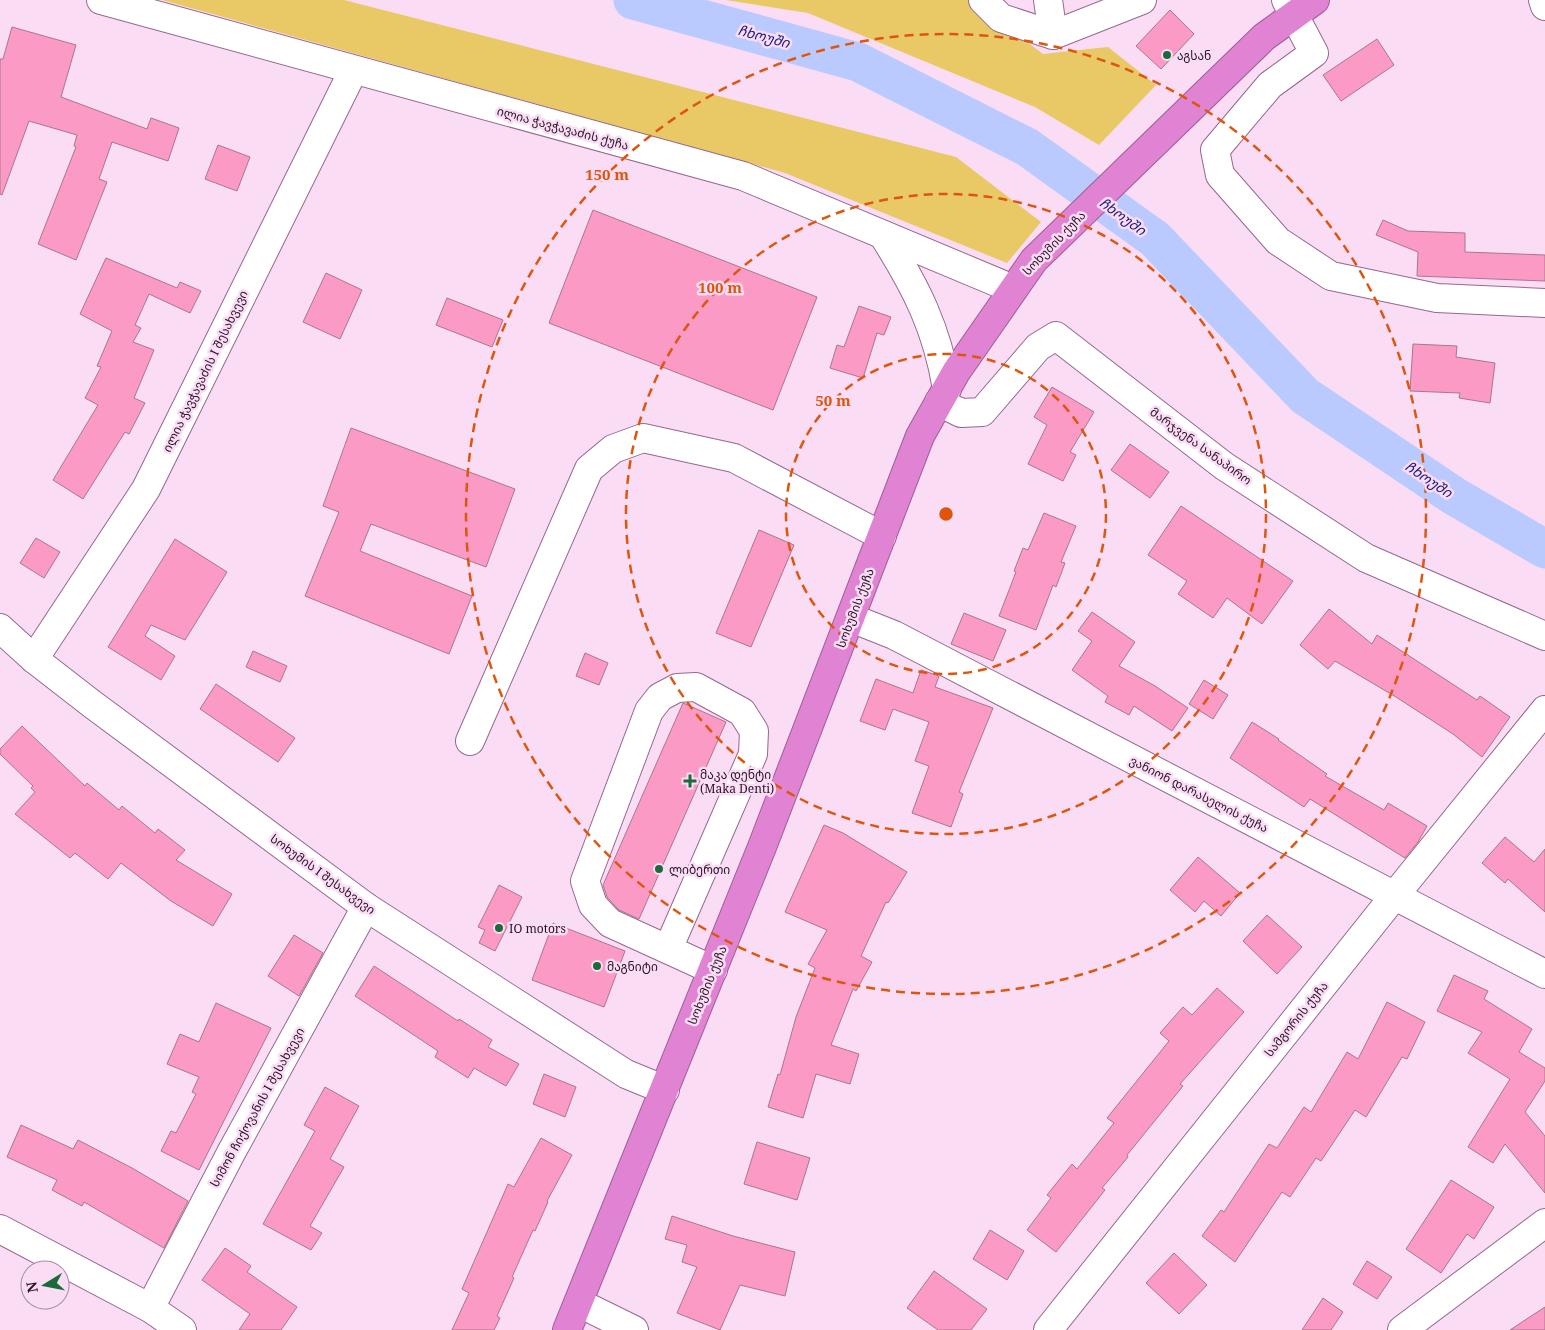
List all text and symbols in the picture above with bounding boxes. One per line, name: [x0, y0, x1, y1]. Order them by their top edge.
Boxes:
water label: ჩხოუში: [736, 20, 793, 52]
place label: აგსან: [1177, 47, 1211, 64]
marker: აგსან: [1161, 49, 1173, 61]
street label: ილია ჭავჭავაძის ქუჩა: [495, 102, 631, 154]
text: 150 m: [585, 164, 629, 184]
water label: ჩხოუში: [1096, 193, 1151, 240]
street label: სოხუმის ქუჩა: [1019, 207, 1089, 279]
text: 100 m: [698, 277, 742, 297]
street label: ილია ჭავჭავაძის I შესახვევი: [158, 287, 252, 455]
text: 50 m: [815, 390, 851, 410]
street label: მარჯვენა სანაპირო: [1147, 403, 1255, 489]
water label: ჩხოუში: [1402, 456, 1457, 502]
centre of rings: [937, 505, 955, 523]
street label: სოხუმის ქუჩა: [832, 566, 878, 650]
street label: ვანიონ დარასელის ქუჩა: [1127, 752, 1271, 836]
place label: მაკა დენტი (Maka Denti): [700, 766, 774, 797]
marker: მაკა დენტი (Maka Denti): [684, 775, 696, 787]
street label: სოხუმის I შესახვევი: [267, 830, 379, 918]
place label: ლიბერთი: [669, 861, 730, 878]
marker: ლიბერთი: [653, 863, 665, 875]
place label: IO motors: [509, 920, 566, 937]
marker: IO motors: [493, 922, 505, 934]
street label: სოხუმის ქუჩა: [683, 943, 731, 1027]
place label: მაგნიტი: [607, 958, 658, 975]
marker: მაგნიტი: [591, 960, 603, 972]
street label: სამგორის ქუჩა: [1260, 978, 1332, 1060]
street label: სიმონ ჩიქოვანის I შესახვევი: [206, 1024, 308, 1190]
north arrow: [20, 1260, 70, 1310]
text: N: [21, 1280, 42, 1294]

